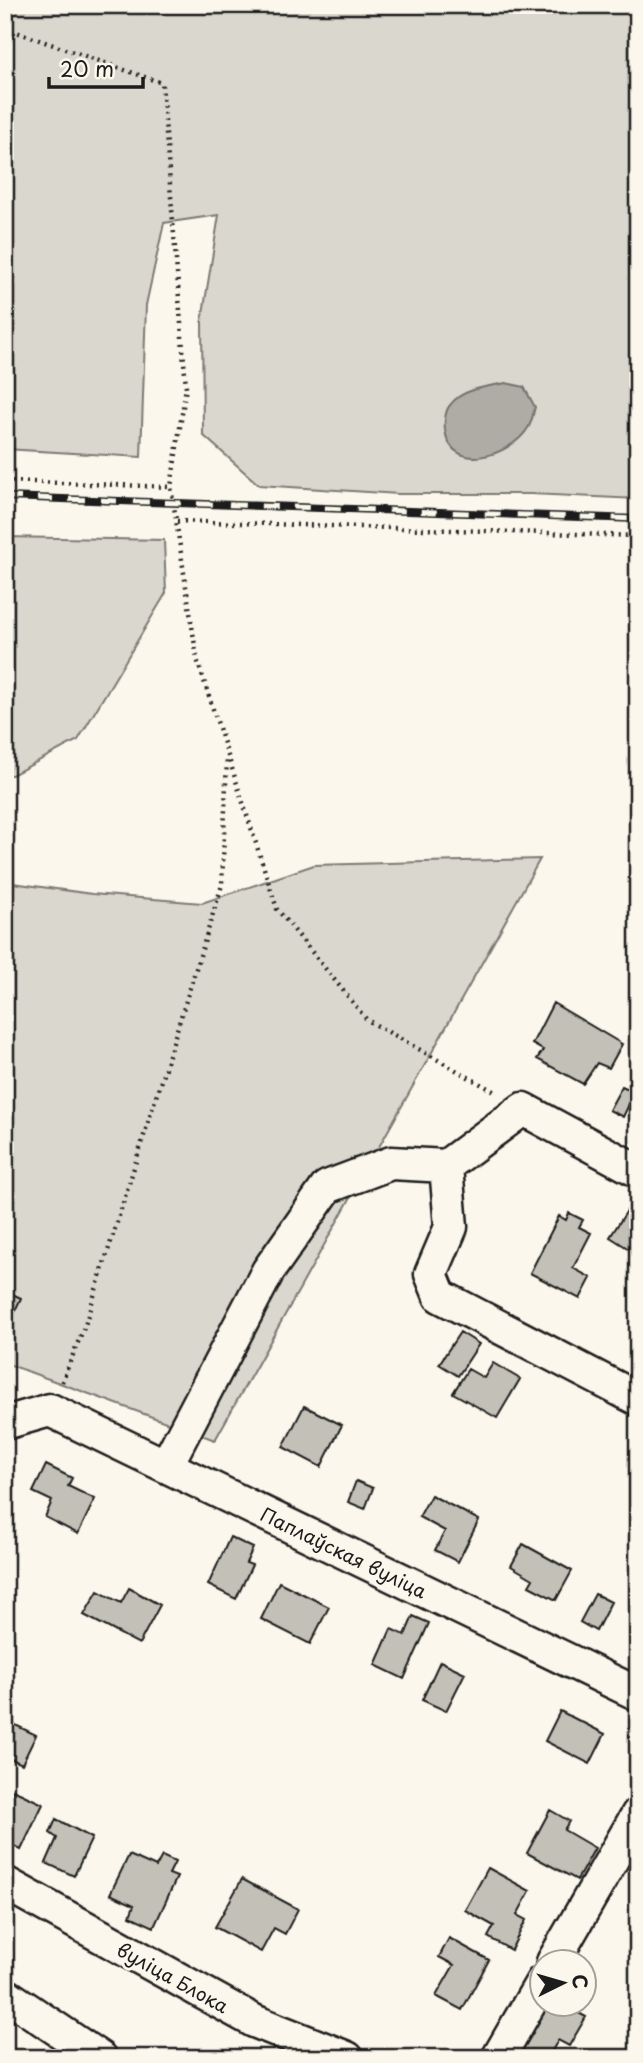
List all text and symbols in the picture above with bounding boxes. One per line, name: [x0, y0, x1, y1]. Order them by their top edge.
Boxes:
scale bar: [49, 46, 144, 90]
text: 20 m: [60, 52, 114, 84]
street label: Паплаўская вуліца: [256, 1500, 432, 1605]
street label: вуліца Блока: [112, 1935, 234, 2019]
north arrow: [528, 1948, 598, 2018]
text: С: [566, 1973, 596, 1990]

